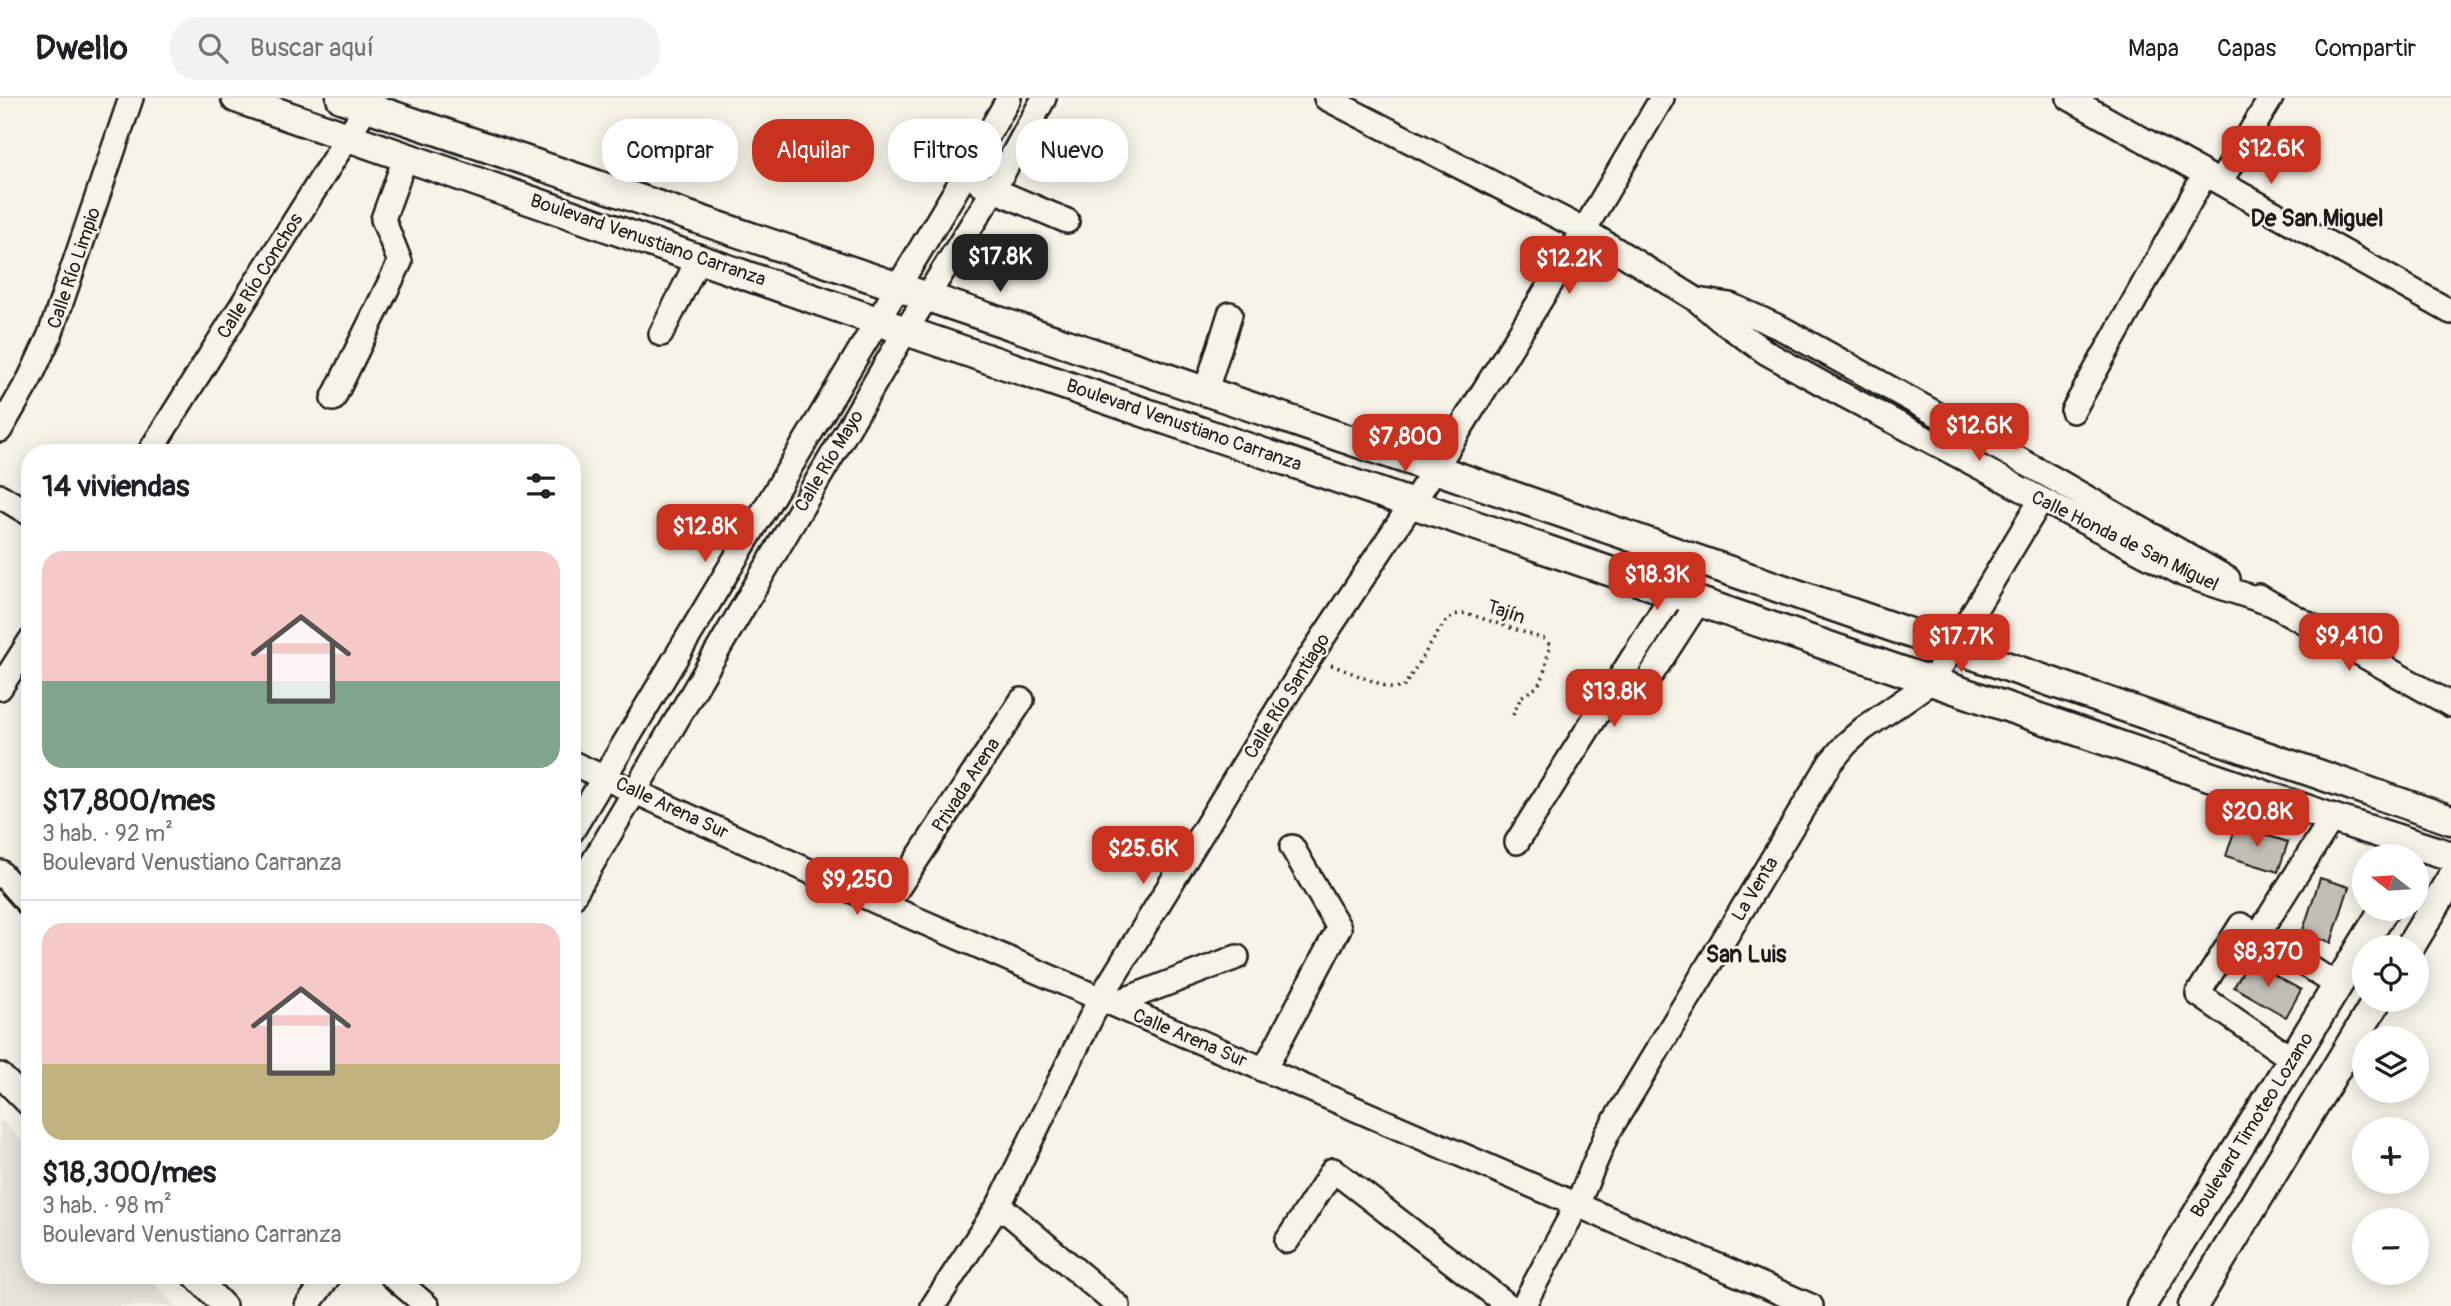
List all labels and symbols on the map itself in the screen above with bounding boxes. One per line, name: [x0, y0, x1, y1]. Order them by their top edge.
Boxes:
pin: $12.6K: [2214, 126, 2328, 186]
street label: Boulevard Venustiano Carranza: [527, 188, 769, 292]
street label: Calle Río Limpio: [42, 204, 106, 332]
district label: De San Miguel: [2251, 204, 2383, 233]
street label: Calle Río Conchos: [212, 208, 308, 343]
pin: $17.8K: [943, 234, 1057, 294]
pin: $12.2K: [1512, 236, 1626, 296]
street label: Boulevard Venustiano Carranza: [1063, 373, 1305, 477]
pin: $12.6K: [1922, 404, 2036, 463]
street label: Calle Río Mayo: [789, 406, 869, 516]
pin: $7,800: [1348, 414, 1462, 474]
street label: Calle Honda de San Miguel: [2027, 485, 2223, 597]
pin: $12.8K: [648, 504, 762, 564]
pin: $18.3K: [1600, 552, 1714, 612]
street label: Tajín: [1484, 594, 1528, 630]
pin: $17.7K: [1904, 614, 2018, 674]
pin: $9,410: [2292, 614, 2406, 673]
street label: Calle Río Santiago: [1239, 629, 1335, 763]
pin: $13.8K: [1557, 670, 1671, 729]
street label: Privada Arena: [927, 733, 1006, 837]
street label: Calle Arena Sur: [612, 771, 733, 845]
pin: $20.8K: [2200, 790, 2314, 849]
pin: $25.6K: [1086, 826, 1200, 886]
north arrow: [2352, 844, 2429, 920]
street label: La Venta: [1726, 852, 1784, 926]
pin: $9,250: [800, 858, 914, 917]
pin: $8,370: [2211, 930, 2325, 989]
district label: San Luis: [1706, 940, 1787, 969]
street label: Calle Arena Sur: [1129, 1003, 1251, 1073]
street label: Boulevard Timoteo Lozano: [2185, 1028, 2319, 1222]

